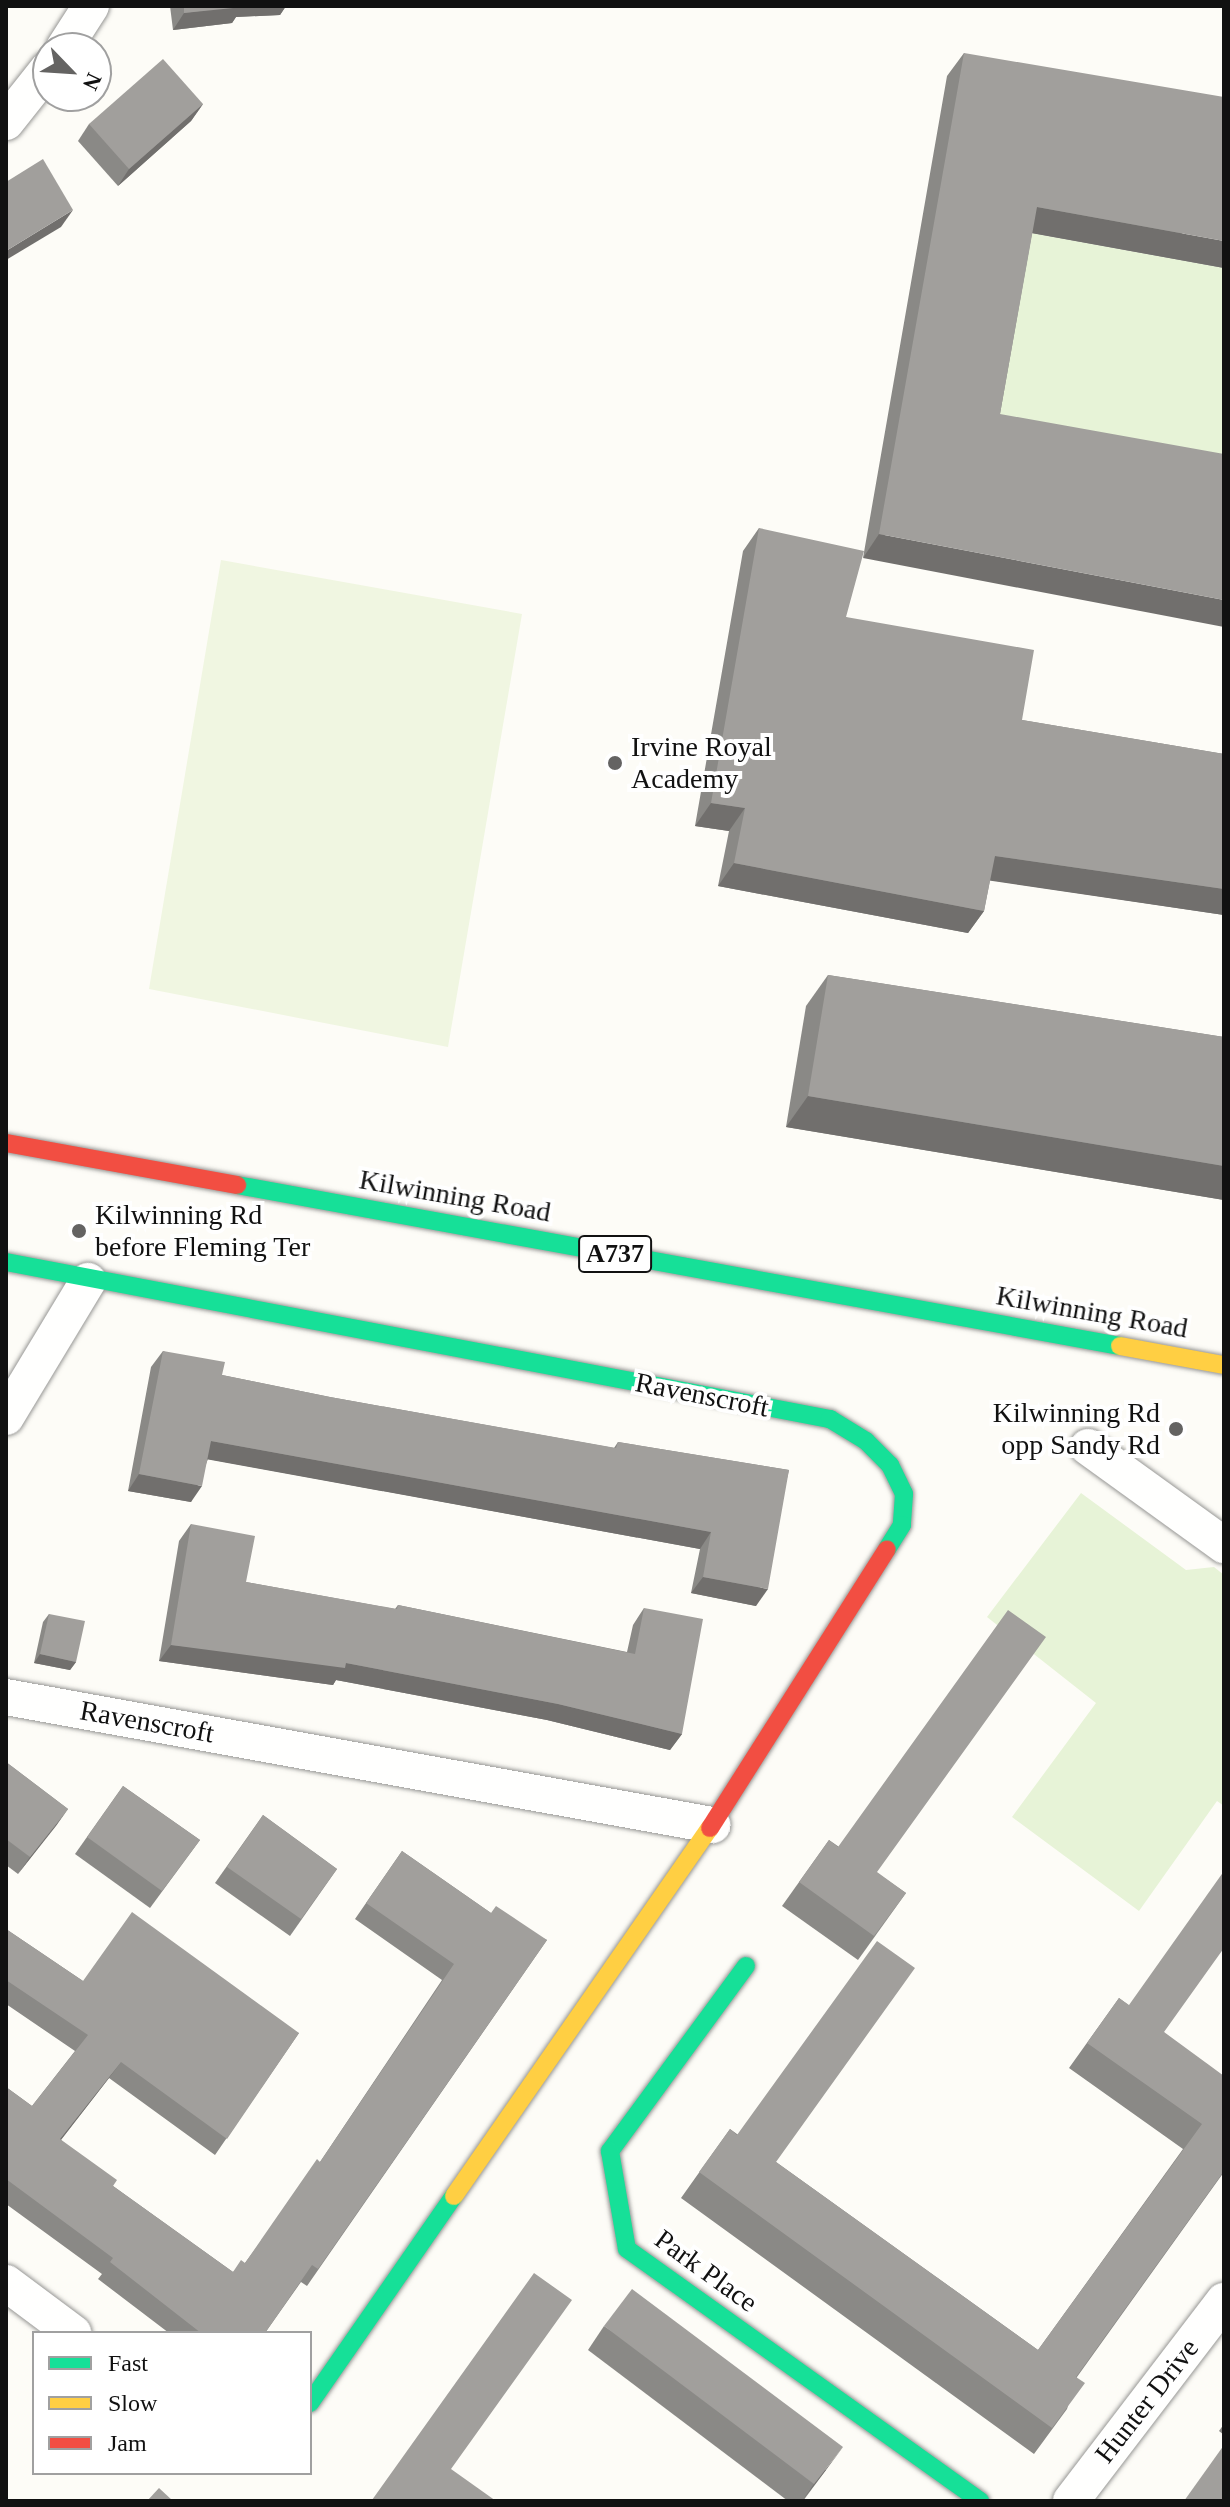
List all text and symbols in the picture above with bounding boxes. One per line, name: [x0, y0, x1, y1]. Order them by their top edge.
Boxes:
north arrow: [32, 32, 112, 112]
text: N: [78, 69, 107, 94]
place label: Irvine Royal Academy: [631, 730, 772, 796]
marker: Irvine Royal Academy: [606, 754, 624, 772]
street label: Kilwinning Road: [357, 1163, 553, 1229]
place label: Kilwinning Rd before Fleming Ter: [95, 1198, 311, 1264]
marker: Kilwinning Rd before Fleming Ter: [70, 1222, 88, 1240]
road number: A737: [577, 1232, 653, 1276]
street label: Kilwinning Road: [994, 1279, 1190, 1345]
street label: Ravenscroft: [632, 1366, 772, 1424]
place label: Kilwinning Rd opp Sandy Rd: [993, 1396, 1160, 1462]
marker: Kilwinning Rd opp Sandy Rd: [1167, 1420, 1185, 1438]
street label: Ravenscroft: [77, 1694, 217, 1750]
street label: Park Place: [648, 2222, 764, 2320]
legend: [32, 2331, 312, 2475]
street label: Hunter Drive: [1088, 2332, 1206, 2470]
text: Fast: [108, 2350, 148, 2376]
text: Slow: [108, 2390, 157, 2416]
text: Jam: [108, 2430, 147, 2456]

